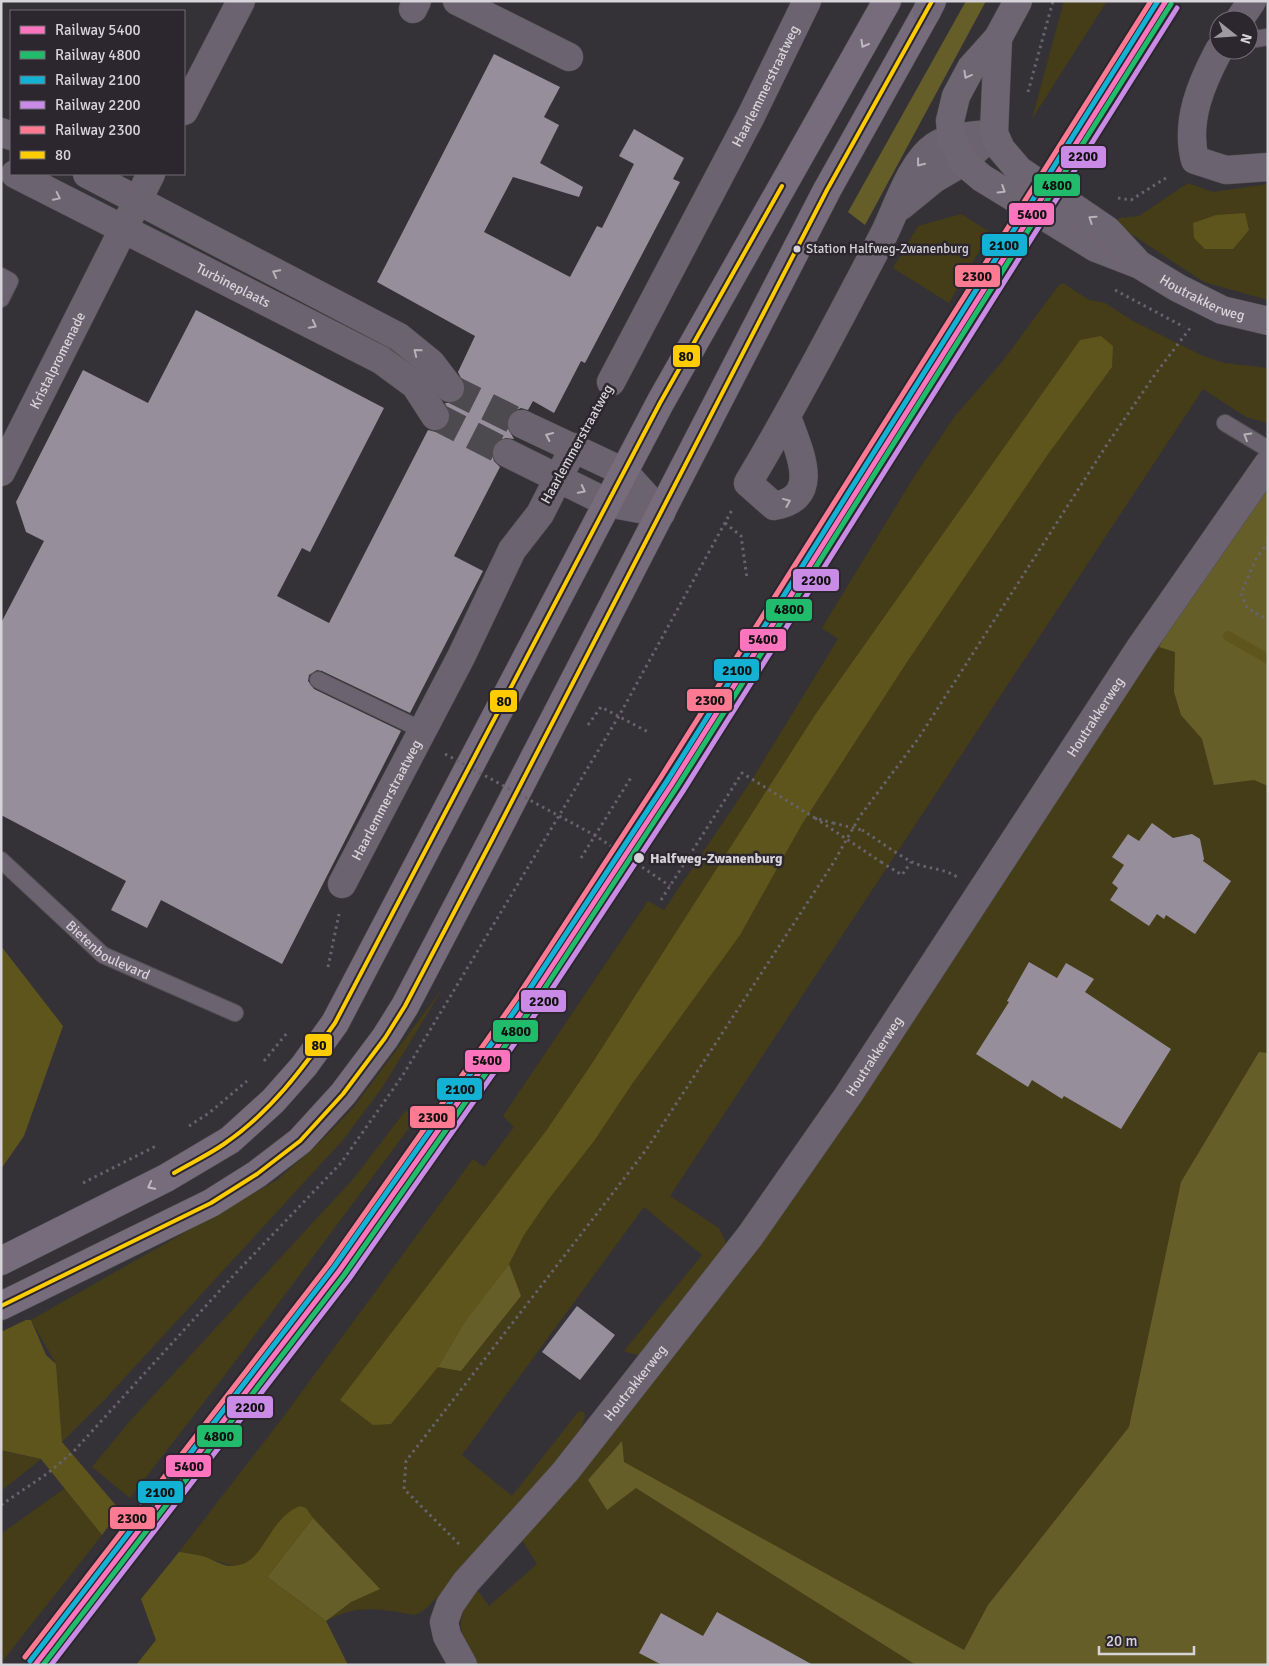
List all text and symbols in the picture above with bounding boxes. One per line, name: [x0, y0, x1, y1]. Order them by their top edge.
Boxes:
legend: [10, 10, 185, 175]
north arrow: [1209, 10, 1259, 60]
text: Railway 5400: [55, 21, 141, 39]
street label: Haarlemmerstraatweg: [728, 22, 803, 150]
text: N: [1236, 32, 1256, 46]
one-way arrow: [860, 39, 870, 48]
text: Railway 4800: [55, 46, 141, 64]
one-way arrow: [963, 70, 973, 79]
text: Railway 2100: [55, 71, 141, 89]
text: Railway 2200: [55, 96, 141, 114]
text: Railway 2300: [55, 121, 141, 139]
line badge: 2200: [1060, 145, 1107, 169]
text: 80: [55, 146, 71, 164]
text: 2200: [1068, 148, 1099, 165]
one-way arrow: [917, 157, 926, 167]
line badge: 4800: [1033, 173, 1081, 197]
text: 4800: [1042, 177, 1073, 194]
one-way arrow: [996, 184, 1005, 194]
one-way arrow: [52, 191, 61, 201]
line badge: 5400: [1008, 202, 1055, 226]
text: 5400: [1017, 206, 1048, 223]
one-way arrow: [1088, 216, 1098, 225]
line badge: 2100: [981, 233, 1028, 257]
text: 2100: [989, 237, 1020, 254]
place label: Station Halfweg-Zwanenburg: [806, 241, 969, 257]
marker: Station Halfweg-Zwanenburg: [792, 244, 802, 254]
street label: Turbineplaats: [193, 259, 273, 311]
line badge: 2300: [954, 264, 1001, 288]
text: 2300: [962, 268, 993, 285]
one-way arrow: [272, 269, 281, 279]
street label: Houtrakkerweg: [1157, 270, 1246, 324]
street label: Kristalpromenade: [26, 309, 89, 412]
one-way arrow: [308, 319, 317, 329]
line badge: 80: [672, 344, 701, 368]
text: 80: [678, 348, 694, 365]
one-way arrow: [414, 350, 423, 358]
street label: Haarlemmerstraatweg: [537, 381, 617, 507]
one-way arrow: [545, 431, 554, 442]
one-way arrow: [1243, 432, 1252, 442]
one-way arrow: [577, 484, 586, 494]
one-way arrow: [782, 497, 791, 508]
line badge: 2200: [792, 568, 840, 592]
text: 2200: [801, 572, 832, 589]
line badge: 4800: [765, 598, 813, 622]
text: 4800: [774, 601, 805, 618]
line badge: 5400: [739, 628, 787, 652]
text: 5400: [748, 631, 779, 648]
line badge: 2100: [713, 658, 760, 682]
text: 2100: [722, 662, 753, 679]
street label: Houtrakkerweg: [1063, 673, 1127, 760]
line badge: 2300: [686, 688, 733, 712]
line badge: 80: [489, 689, 518, 713]
text: 2300: [695, 692, 726, 709]
text: 80: [496, 693, 512, 710]
street label: Haarlemmerstraatweg: [348, 737, 425, 863]
place label: Halfweg-Zwanenburg: [650, 850, 783, 867]
marker: Halfweg-Zwanenburg: [632, 851, 646, 865]
street label: Bietenboulevard: [63, 917, 153, 983]
line badge: 2200: [520, 989, 567, 1013]
text: 2200: [529, 993, 560, 1010]
street label: Houtrakkerweg: [842, 1013, 906, 1099]
line badge: 4800: [492, 1019, 539, 1043]
text: 4800: [501, 1023, 532, 1040]
line badge: 80: [304, 1033, 333, 1057]
text: 80: [311, 1037, 327, 1054]
line badge: 5400: [464, 1049, 511, 1073]
text: 5400: [472, 1052, 503, 1069]
line badge: 2100: [436, 1077, 483, 1101]
text: 2100: [445, 1081, 476, 1098]
line badge: 2300: [409, 1105, 456, 1129]
text: 2300: [418, 1109, 449, 1126]
one-way arrow: [147, 1180, 156, 1190]
street label: Houtrakkerweg: [600, 1341, 670, 1424]
line badge: 2200: [226, 1395, 274, 1419]
text: 2200: [235, 1399, 266, 1416]
line badge: 4800: [196, 1424, 243, 1448]
text: 4800: [204, 1428, 235, 1445]
line badge: 5400: [165, 1454, 212, 1478]
text: 5400: [174, 1458, 205, 1475]
line badge: 2100: [137, 1480, 184, 1504]
text: 2100: [145, 1484, 176, 1501]
line badge: 2300: [109, 1506, 156, 1530]
text: 2300: [117, 1510, 148, 1527]
scale bar: [1099, 1624, 1194, 1656]
text: 20 m: [1106, 1632, 1137, 1650]

